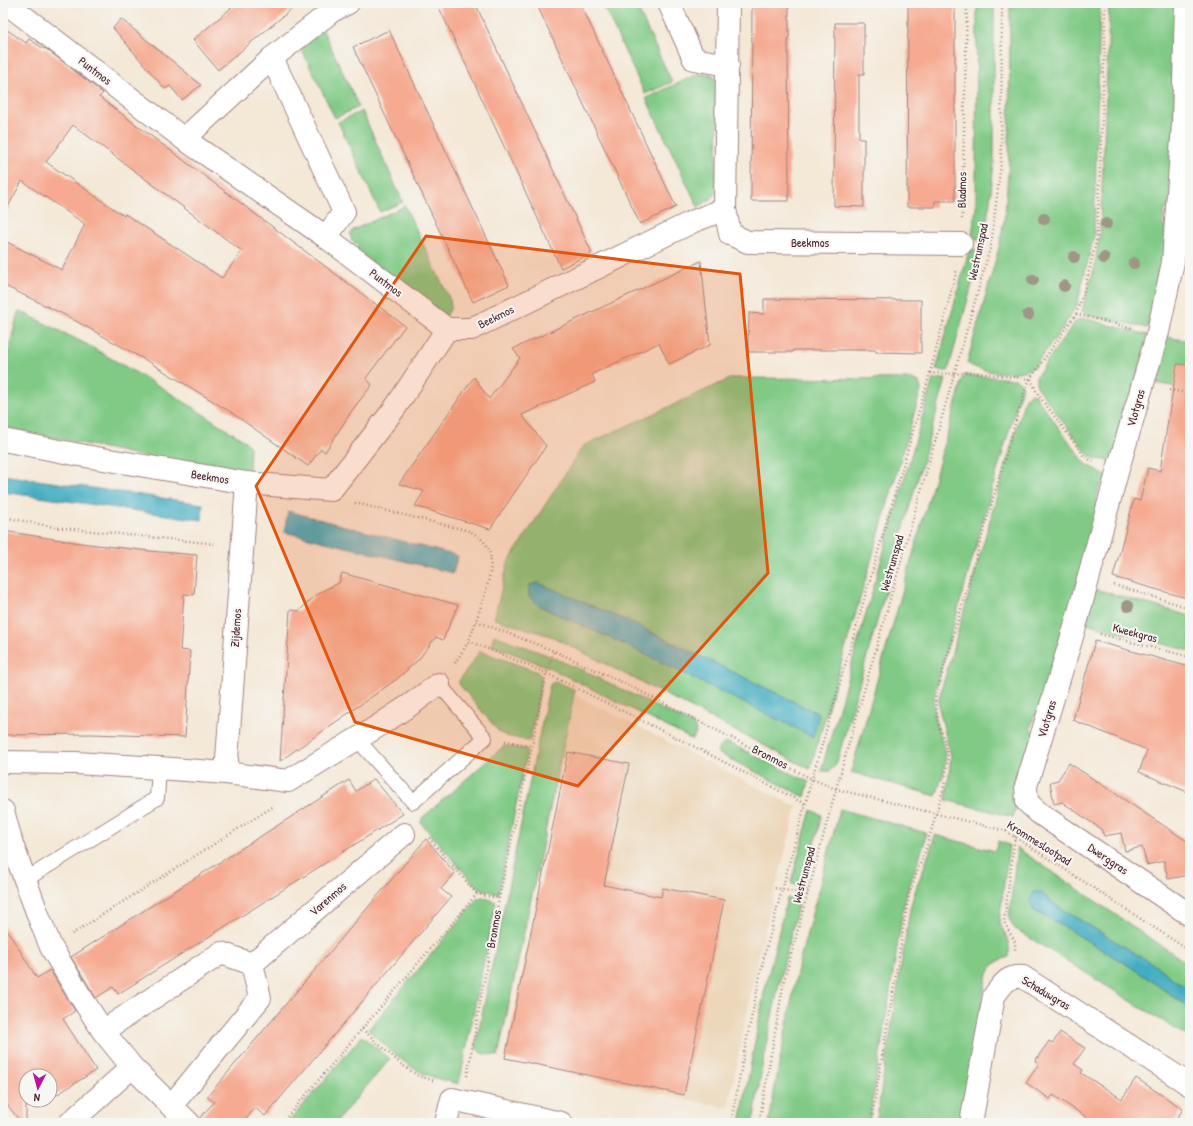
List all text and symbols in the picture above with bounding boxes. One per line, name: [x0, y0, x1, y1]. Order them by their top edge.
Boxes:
street label: Puntmos: [75, 52, 116, 89]
street label: Bladmos: [953, 171, 970, 208]
street label: Westrumspad: [963, 222, 992, 282]
street label: Beekmos: [791, 234, 829, 251]
street label: Puntmos: [366, 264, 407, 301]
street label: Beekmos: [475, 300, 517, 333]
street label: Vlotgras: [1122, 387, 1149, 429]
street label: Beekmos: [190, 465, 231, 488]
street label: Westrumspad: [875, 533, 908, 593]
street label: Zijdemos: [226, 608, 245, 648]
street label: Kweekgras: [1111, 618, 1160, 647]
street label: Vlotgras: [1033, 698, 1060, 740]
street label: Bronmos: [749, 740, 792, 773]
street label: Krommeslootpad: [1004, 816, 1075, 869]
street label: Dwerggras: [1085, 839, 1132, 879]
street label: Westrumspad: [788, 845, 819, 905]
street label: Varenmos: [306, 878, 350, 919]
street label: Bronmos: [482, 908, 505, 949]
street label: Schaduwgras: [1019, 971, 1074, 1014]
north arrow: [18, 1068, 58, 1108]
text: N: [33, 1091, 41, 1105]

